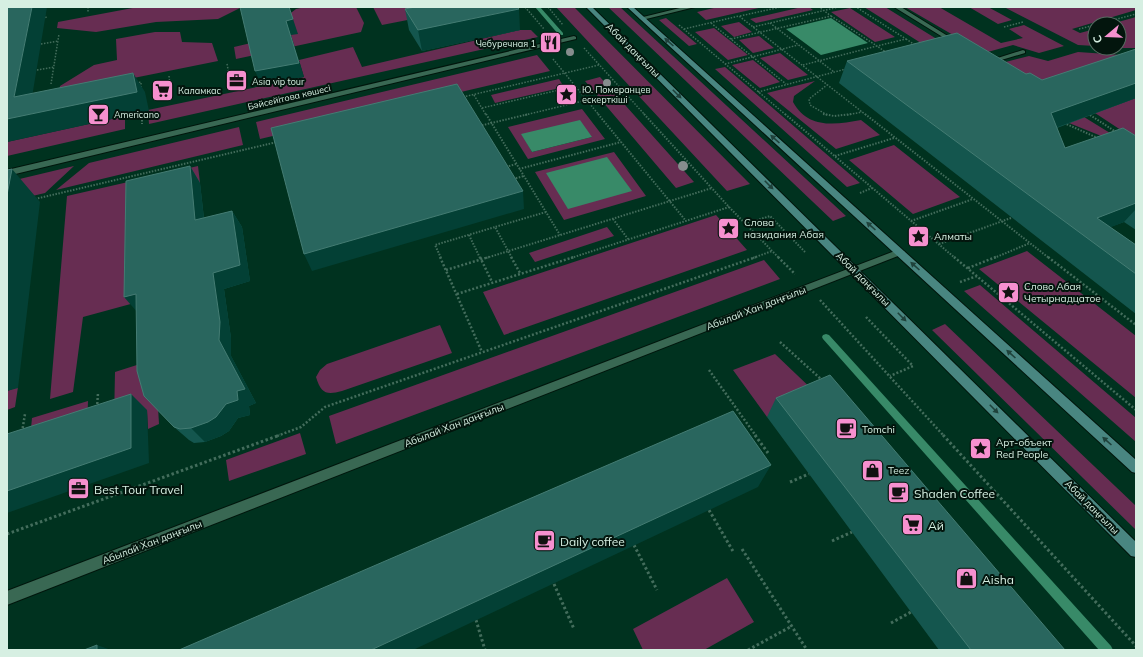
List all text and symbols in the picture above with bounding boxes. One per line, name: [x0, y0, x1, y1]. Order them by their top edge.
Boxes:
north arrow: [1087, 16, 1127, 56]
street label: Абай даңғылы: [603, 20, 663, 80]
restaurant icon: Чебуречная 1: [538, 30, 564, 56]
text: С: [1090, 33, 1105, 45]
place label: Чебуречная 1: [476, 38, 536, 50]
one-way arrow: [664, 38, 673, 47]
office icon: Asia vip tour: [224, 68, 250, 94]
place label: Asia vip tour: [252, 76, 305, 87]
supermarket icon: Каламкас: [150, 77, 176, 103]
place icon: Ю. Померанцев ескерткіші: [554, 81, 580, 107]
street label: Бәйсейітова көшесі: [246, 82, 332, 112]
place label: Ю. Померанцев ескерткіші: [582, 84, 651, 105]
place label: Каламкас: [178, 85, 222, 96]
one-way arrow: [672, 89, 682, 99]
bar icon: Americano: [86, 101, 112, 127]
place label: Americano: [114, 109, 159, 120]
one-way arrow: [770, 134, 780, 143]
one-way arrow: [764, 180, 774, 190]
place icon: Слова назидания Абая: [716, 215, 742, 241]
place label: Слова назидания Абая: [744, 216, 824, 241]
one-way arrow: [867, 222, 876, 231]
place icon: Алматы: [906, 223, 932, 249]
place label: Алматы: [934, 230, 972, 243]
street label: Абай даңғылы: [833, 249, 893, 309]
one-way arrow: [910, 261, 920, 271]
place icon: Слово Абая Четырнадцатое: [995, 279, 1021, 305]
place label: Слово Абая Четырнадцатое: [1024, 280, 1101, 305]
street label: Абылай Хан даңғылы: [704, 283, 808, 333]
one-way arrow: [897, 312, 907, 322]
one-way arrow: [1006, 349, 1016, 359]
street label: Абылай Хан даңғылы: [402, 400, 506, 450]
one-way arrow: [989, 404, 999, 414]
cafe icon: Tomchi: [833, 416, 859, 442]
place label: Tomchi: [862, 423, 895, 436]
place icon: Арт-объект Red People: [968, 435, 994, 461]
place label: Арт-объект Red People: [996, 436, 1052, 461]
one-way arrow: [1102, 437, 1112, 446]
shop icon: Teez: [860, 457, 886, 483]
place label: Teez: [888, 464, 909, 477]
office icon: Best Tour Travel: [65, 476, 91, 502]
street label: Абай даңғылы: [1062, 477, 1122, 537]
cafe icon: Shaden Coffee: [886, 480, 912, 506]
place label: Best Tour Travel: [94, 482, 183, 497]
place label: Shaden Coffee: [914, 486, 995, 501]
supermarket icon: Ай: [900, 512, 926, 538]
street label: Абылай Хан даңғылы: [100, 517, 204, 567]
place label: Ай: [928, 518, 944, 533]
cafe icon: Daily coffee: [531, 528, 557, 554]
place label: Daily coffee: [560, 534, 625, 549]
shop icon: Aisha: [954, 566, 980, 592]
place label: Aisha: [982, 572, 1014, 587]

